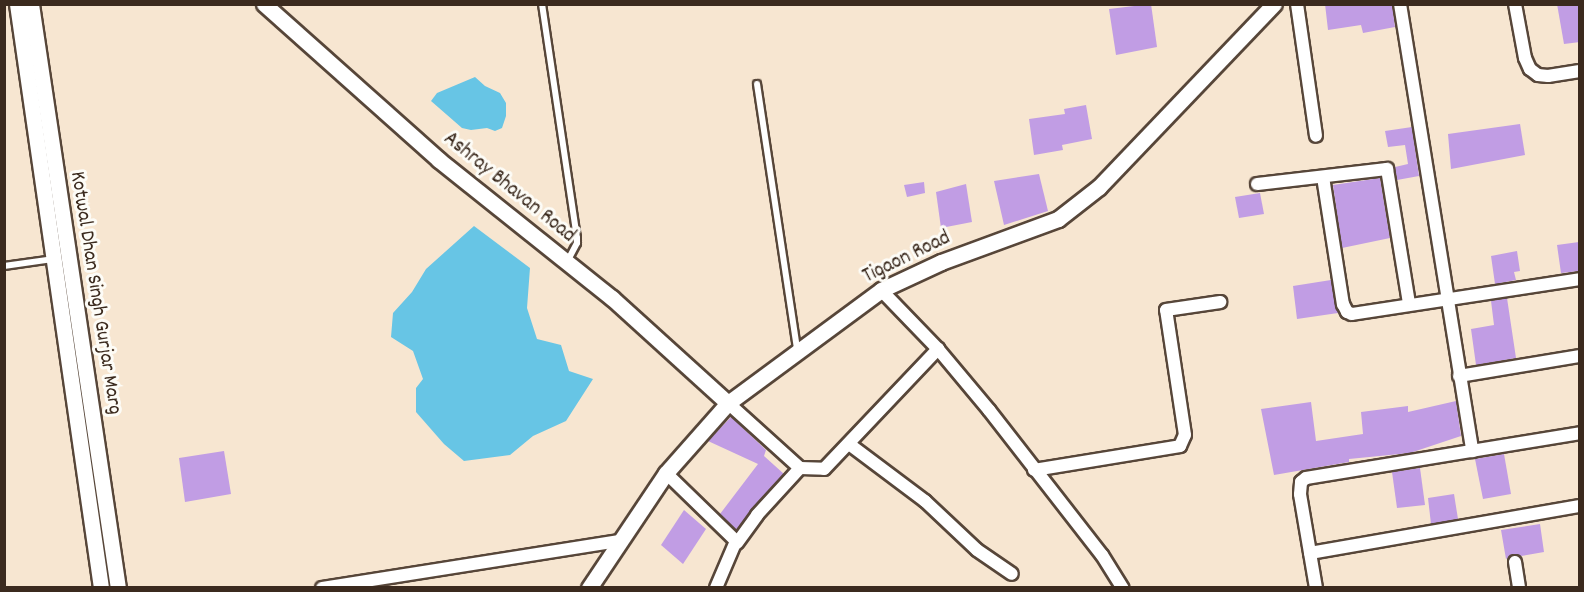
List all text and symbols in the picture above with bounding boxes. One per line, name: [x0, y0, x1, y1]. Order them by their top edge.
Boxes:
street label: Ashray Bhavan Road: [438, 127, 580, 249]
street label: Kotwal Dhan Singh Gurjar Marg: [63, 170, 127, 416]
street label: Tigaon Road: [859, 226, 955, 290]

